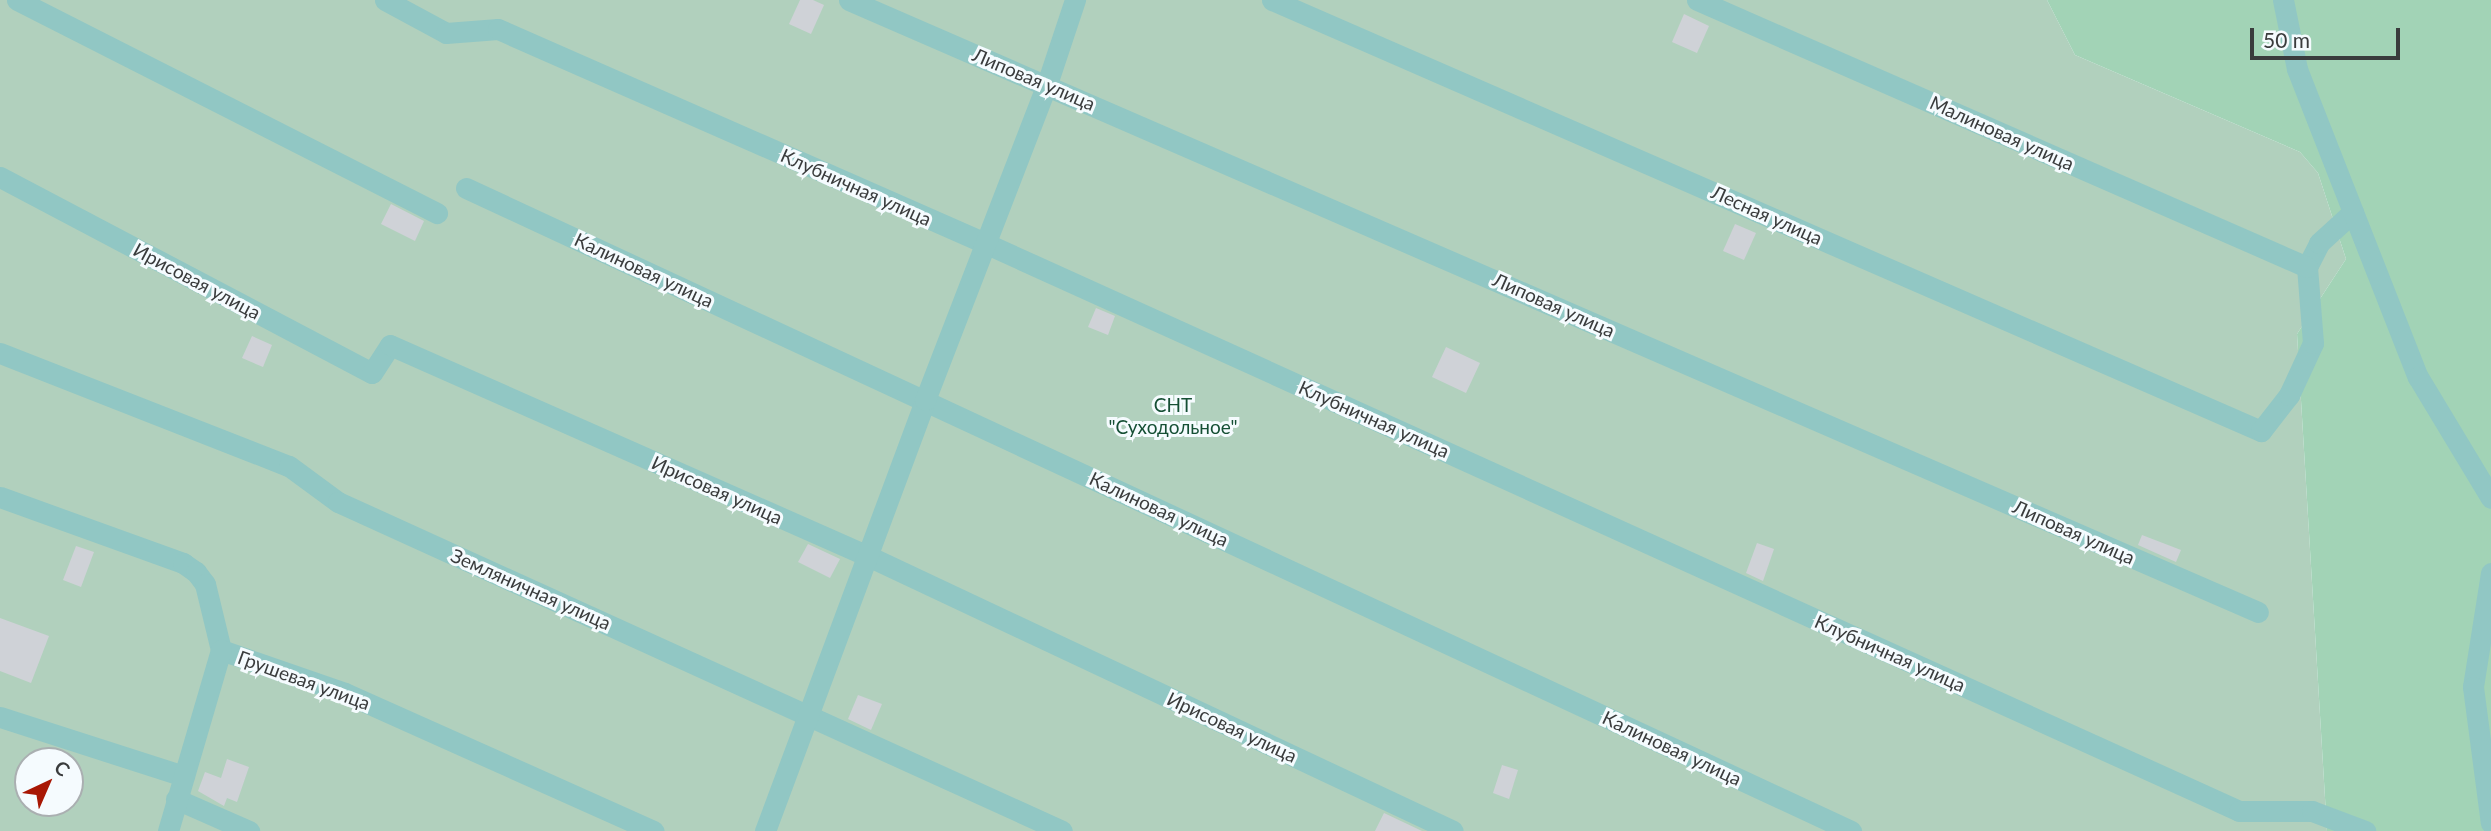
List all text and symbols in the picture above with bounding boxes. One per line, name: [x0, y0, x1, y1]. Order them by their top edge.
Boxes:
scale bar: [2253, 14, 2404, 58]
text: 50 m: [2263, 27, 2310, 52]
street label: Липовая улица: [969, 43, 1099, 115]
street label: Малиновая улица: [1926, 91, 2078, 175]
street label: Клубничная улица: [777, 144, 935, 230]
street label: Лесная улица: [1708, 180, 1826, 250]
street label: Калиновая улица: [571, 228, 717, 312]
street label: Ирисовая улица: [130, 238, 264, 324]
street label: Липовая улица: [1490, 268, 1618, 342]
street label: Клубничная улица: [1295, 376, 1453, 462]
park label: СНТ "Суходольное": [1108, 394, 1238, 438]
street label: Ирисовая улица: [648, 451, 786, 529]
street label: Калиновая улица: [1086, 467, 1232, 551]
street label: Липовая улица: [2010, 495, 2138, 569]
street label: Земляничная улица: [448, 544, 614, 634]
street label: Клубничная улица: [1811, 610, 1969, 696]
street label: Грушевая улица: [235, 646, 373, 714]
street label: Ирисовая улица: [1163, 687, 1301, 767]
street label: Калиновая улица: [1599, 706, 1745, 790]
north arrow: [14, 747, 84, 817]
text: С: [50, 755, 75, 781]

